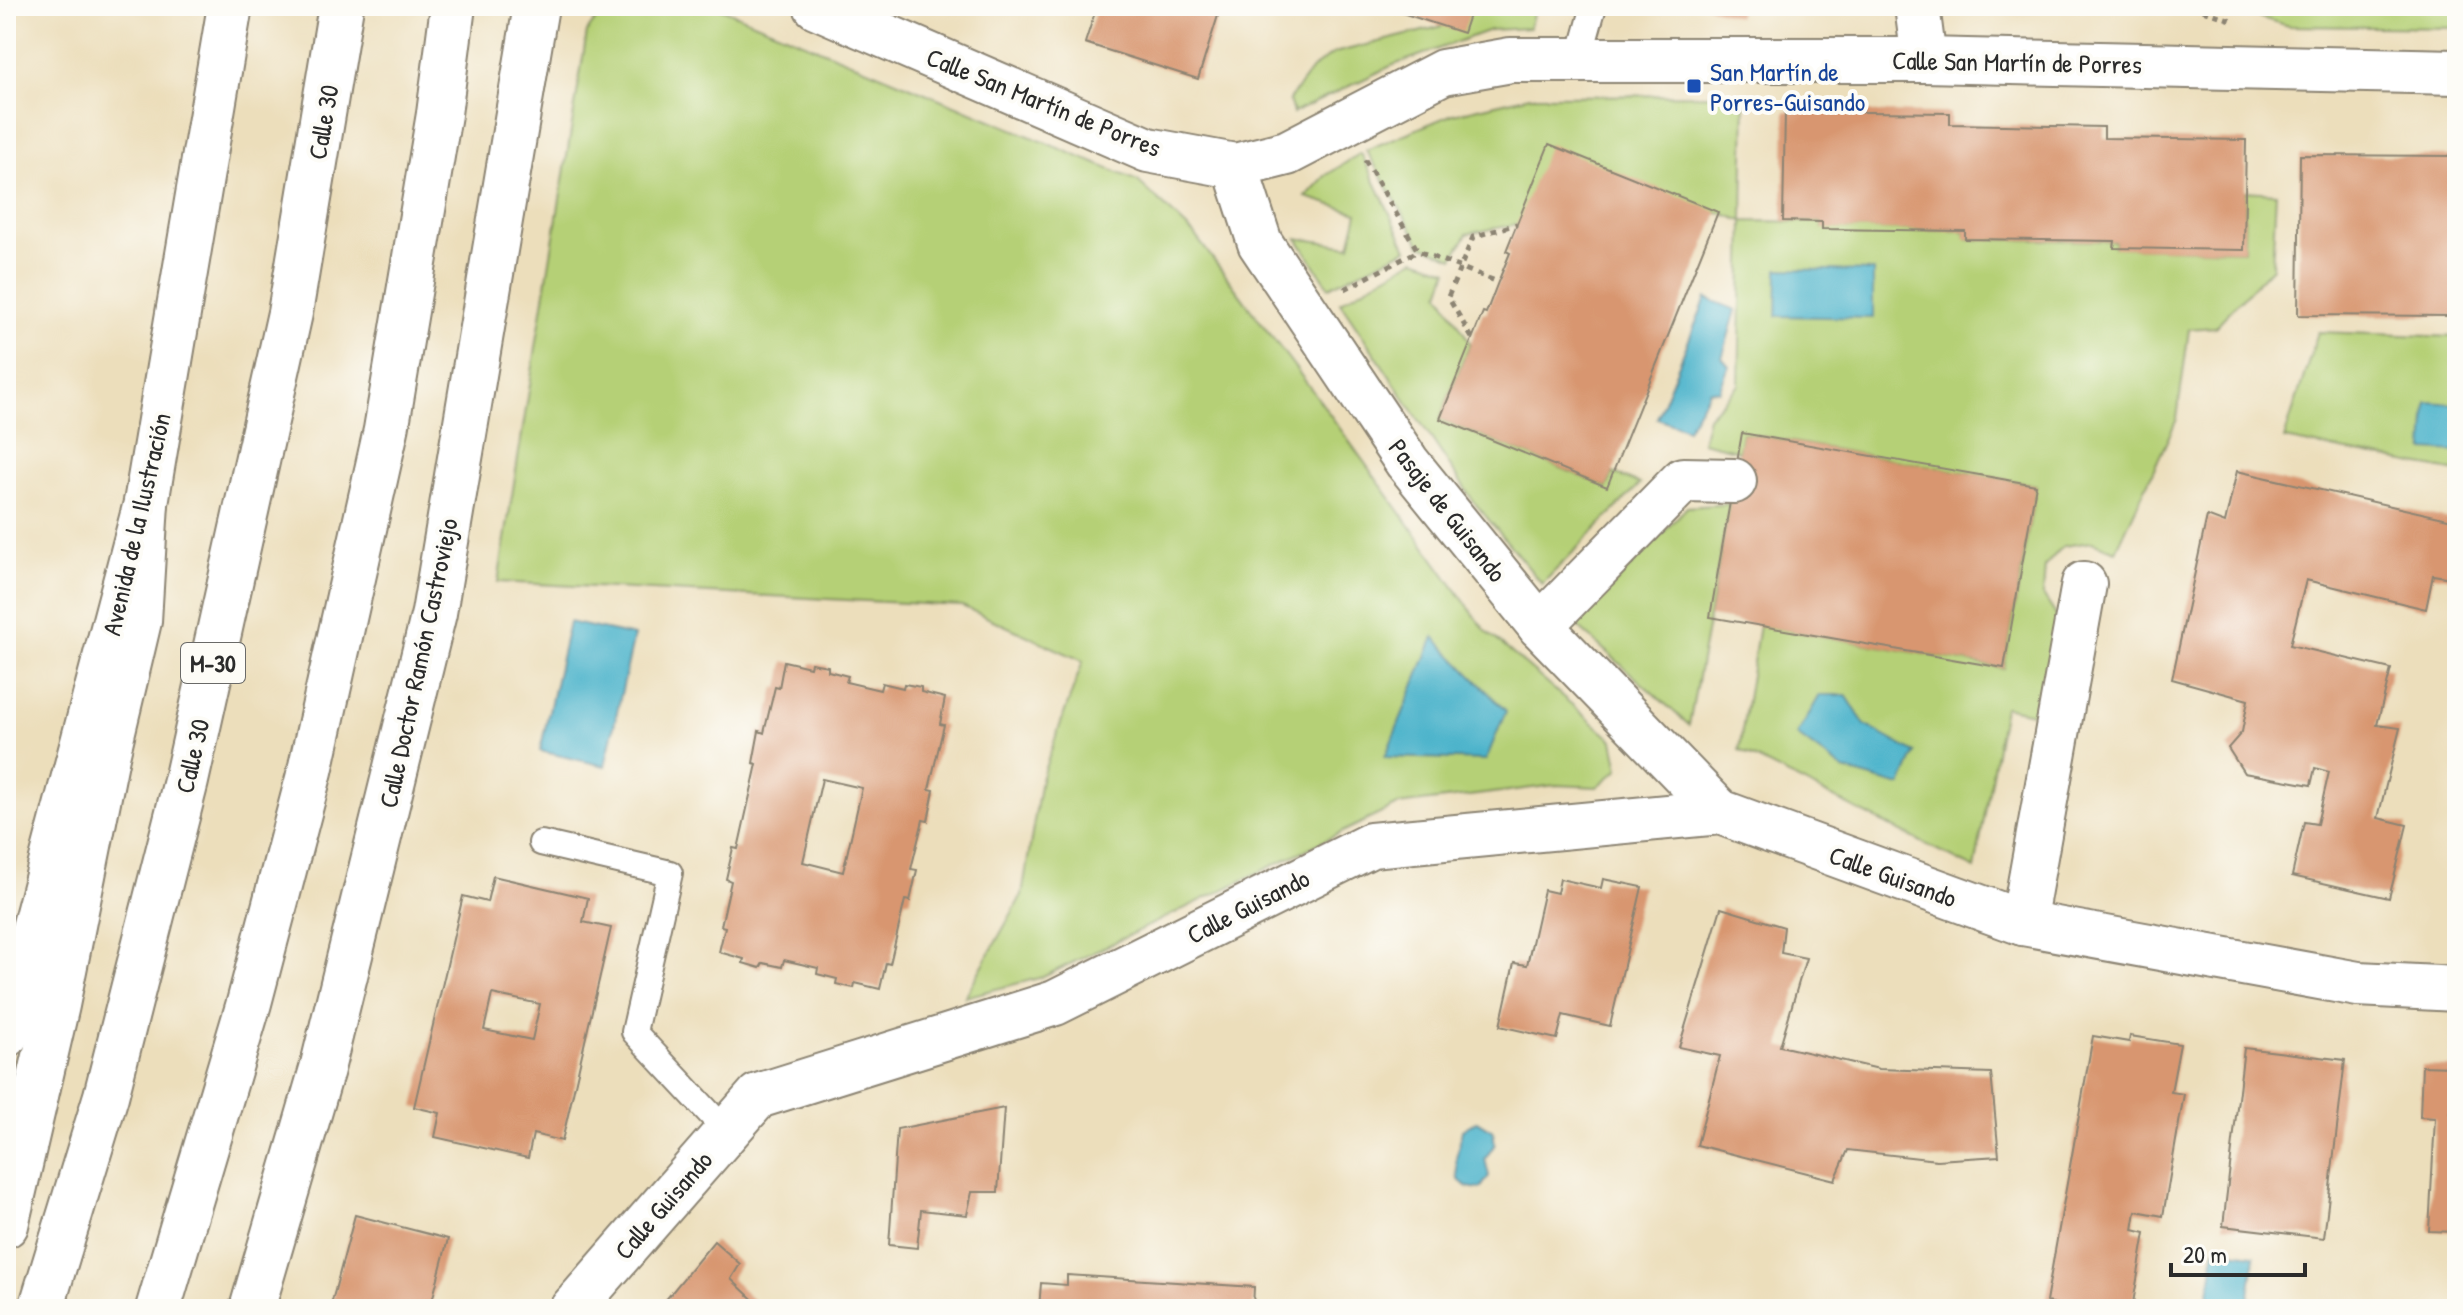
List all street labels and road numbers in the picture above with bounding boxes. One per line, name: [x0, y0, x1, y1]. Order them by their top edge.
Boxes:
street label: Calle San Martín de Porres: [922, 39, 1166, 165]
street label: Calle San Martín de Porres: [1892, 42, 2142, 82]
street label: Calle 30: [299, 82, 347, 162]
street label: Avenida de la Ilustración: [93, 409, 179, 639]
street label: Pasaje de Guisando: [1381, 431, 1515, 589]
street label: Calle Doctor Ramón Castroviejo: [370, 515, 466, 811]
road number: M-30: [181, 643, 245, 683]
street label: Calle 30: [166, 715, 218, 797]
street label: Calle Guisando: [1824, 837, 1962, 915]
street label: Calle Guisando: [1181, 860, 1315, 952]
street label: Calle Guisando: [606, 1143, 720, 1267]

